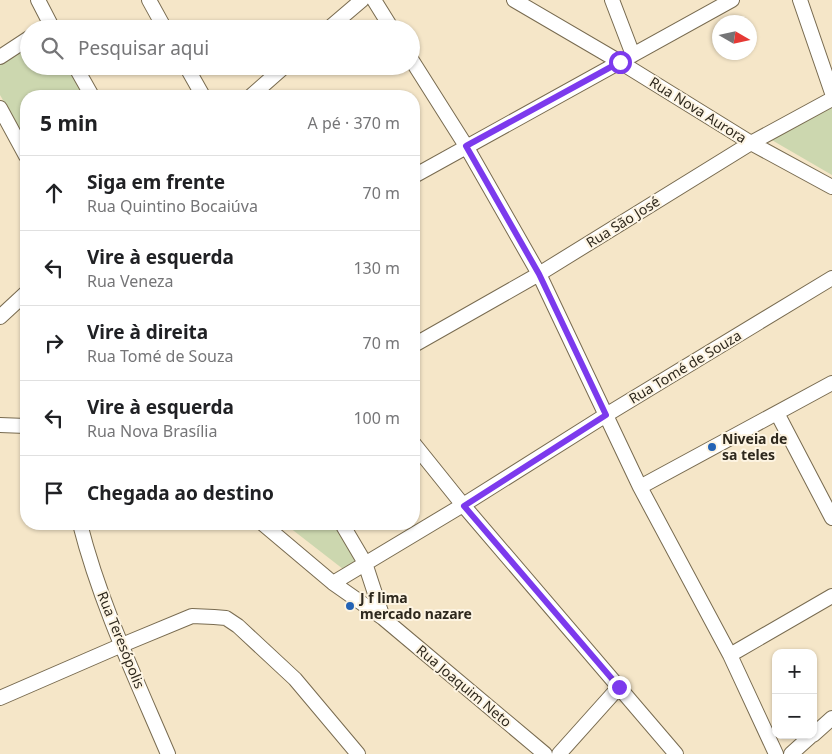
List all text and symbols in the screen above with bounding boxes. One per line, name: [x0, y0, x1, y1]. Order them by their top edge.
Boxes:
north arrow: [712, 15, 757, 60]
search box: [20, 20, 420, 75]
icon: search: [38, 34, 66, 62]
text: Pesquisar aqui: [78, 35, 209, 61]
route start: [609, 51, 632, 74]
street label: Rua Nova Aurora: [646, 72, 750, 147]
text: 5 min: [40, 109, 98, 137]
text: A pé · 370 m: [308, 112, 400, 134]
text: Siga em frente: [87, 169, 225, 195]
icon: ahead: [40, 179, 68, 207]
text: 70 m: [363, 182, 400, 204]
street label: Rua São José: [582, 191, 663, 252]
text: Rua Quintino Bocaiúva: [87, 195, 258, 217]
text: Vire à esquerda: [87, 244, 234, 270]
icon: left: [40, 254, 68, 282]
text: 130 m: [353, 257, 400, 279]
text: Rua Veneza: [87, 270, 174, 292]
text: Vire à direita: [87, 319, 208, 345]
street label: Rua Tomé de Souza: [625, 325, 745, 408]
icon: right: [40, 329, 68, 357]
text: 70 m: [363, 332, 400, 354]
text: Rua Tomé de Souza: [87, 345, 233, 367]
text: Vire à esquerda: [87, 394, 234, 420]
icon: left: [40, 404, 68, 432]
text: 100 m: [353, 407, 400, 429]
text: Rua Nova Brasília: [87, 420, 217, 442]
place label: Niveia de sa teles: [722, 429, 787, 464]
marker: Niveia de sa teles: [706, 441, 718, 453]
icon: arrive: [40, 479, 68, 507]
text: Chegada ao destino: [87, 480, 274, 506]
street label: Rua Teresópolis: [93, 588, 150, 691]
place label: J f lima mercado nazare: [358, 588, 472, 623]
marker: J f lima mercado nazare: [344, 600, 356, 612]
street label: Rua Joaquim Neto: [413, 640, 516, 731]
map controls: [772, 649, 817, 739]
button: +: [772, 649, 817, 694]
route end: [608, 676, 631, 699]
button: −: [772, 694, 817, 739]

